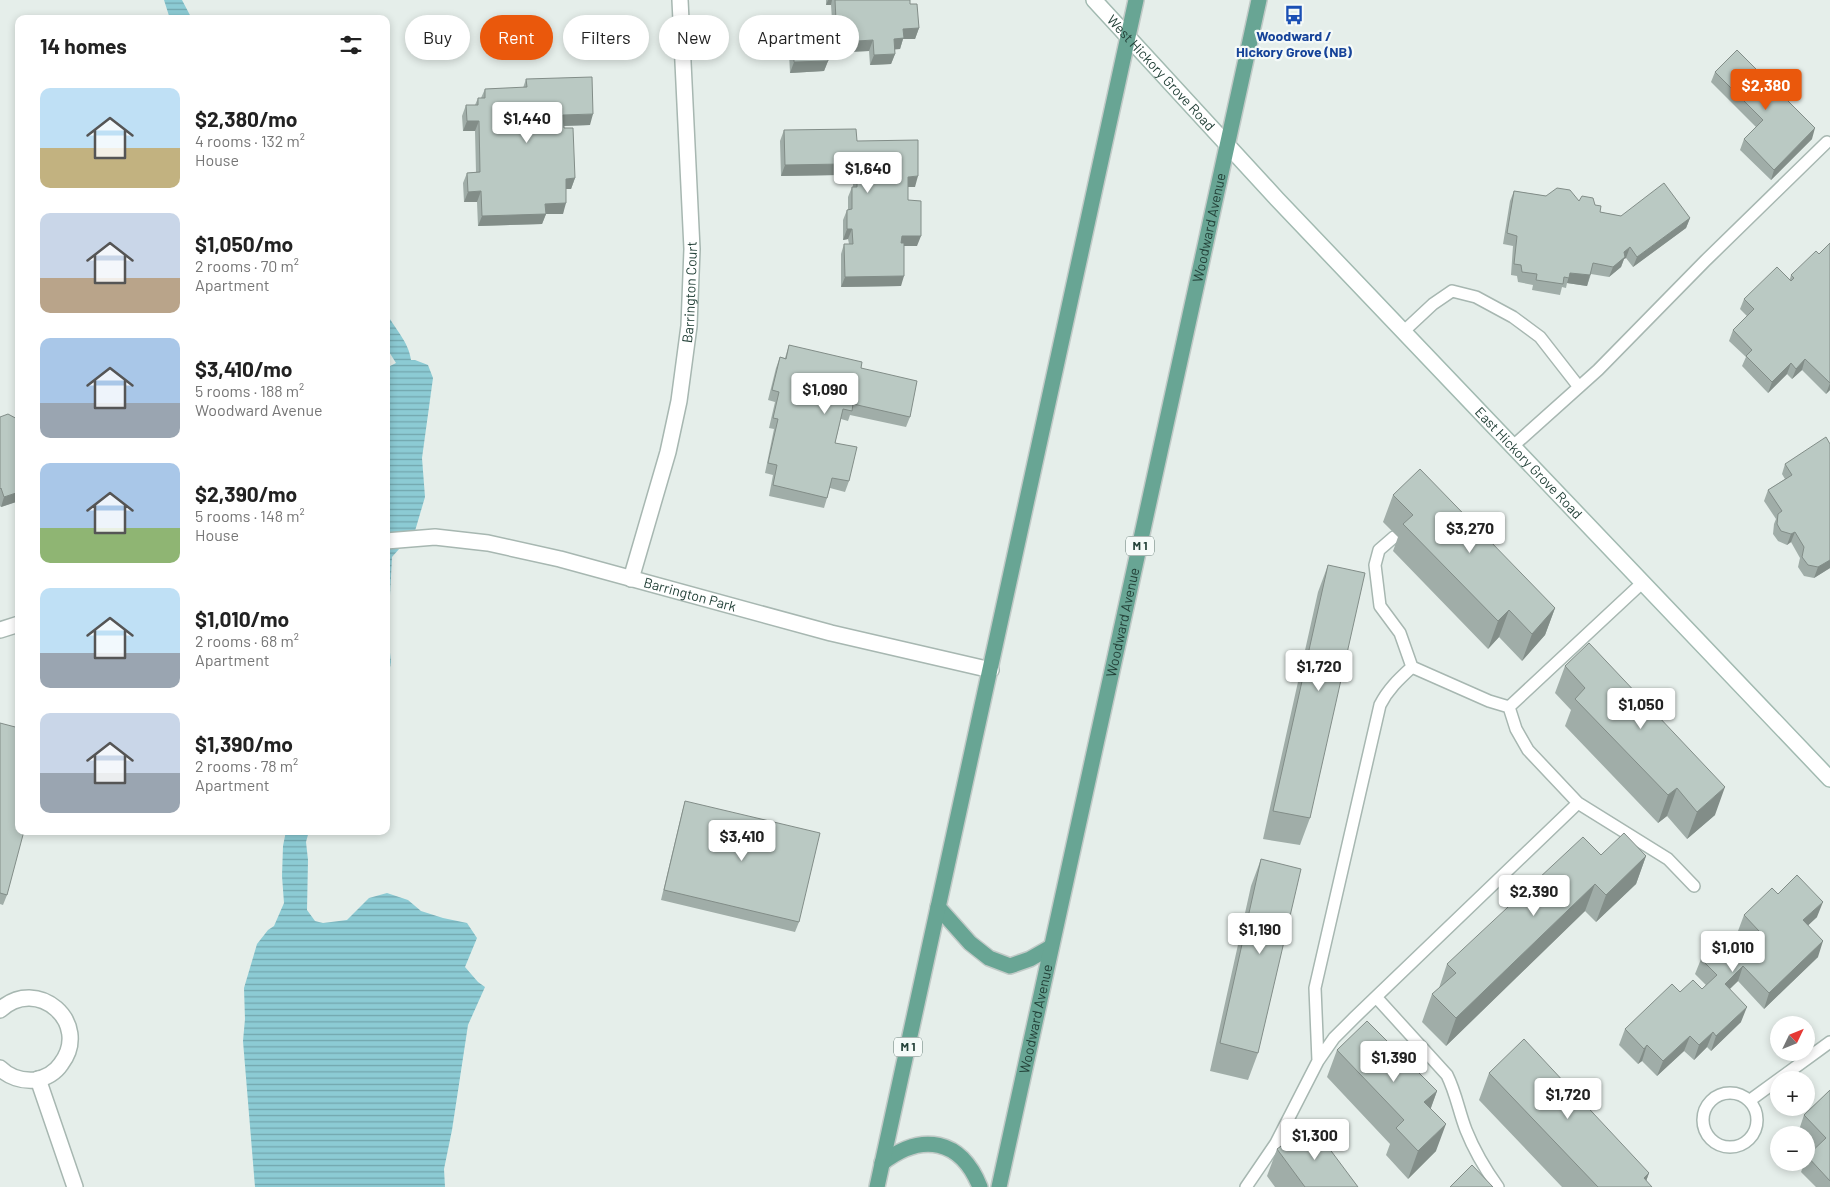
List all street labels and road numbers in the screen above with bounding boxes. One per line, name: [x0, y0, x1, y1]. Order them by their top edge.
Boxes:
street label: West Hickory Grove Road: [1104, 11, 1219, 134]
street label: Woodward Avenue: [1188, 171, 1229, 284]
street label: Barrington Court: [678, 241, 700, 344]
street label: East Hickory Grove Road: [1472, 403, 1586, 522]
road number: M 1: [1126, 536, 1154, 556]
street label: Woodward Avenue: [1102, 566, 1142, 679]
street label: Barrington Park: [642, 573, 738, 615]
street label: Woodward Avenue: [1015, 963, 1056, 1075]
road number: M 1: [894, 1038, 922, 1056]

